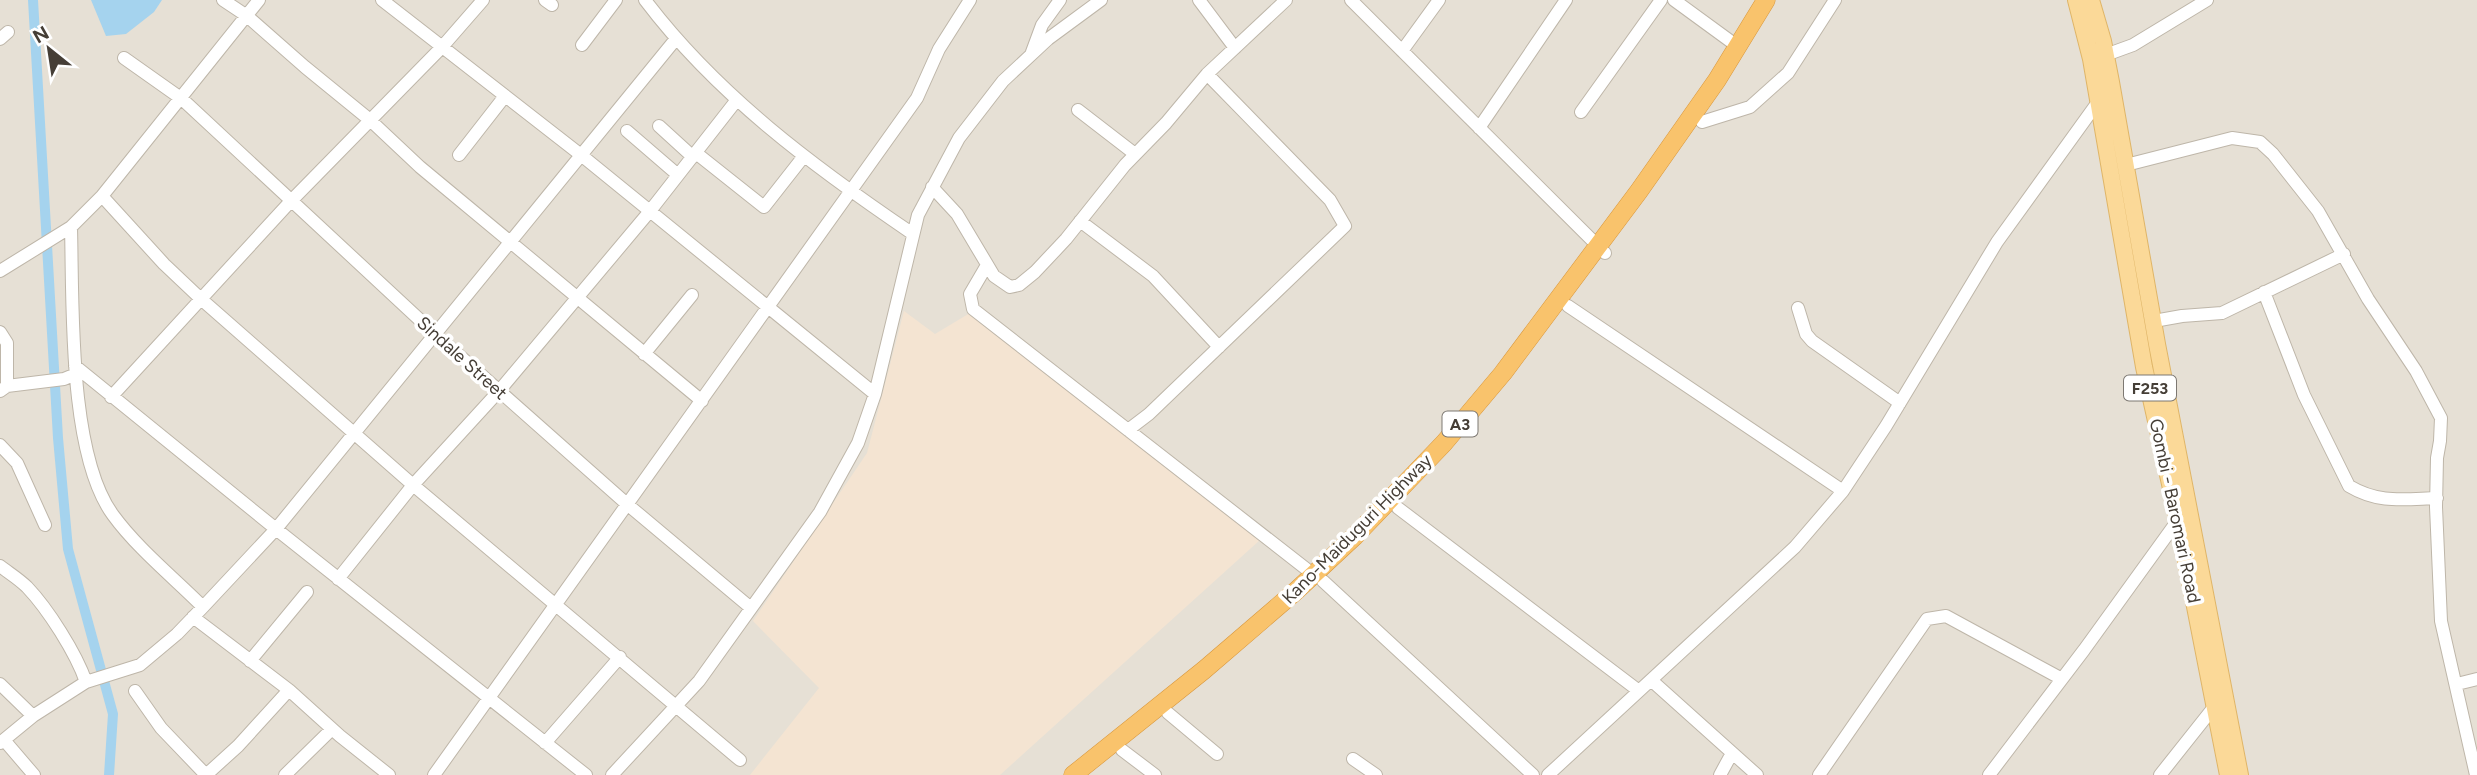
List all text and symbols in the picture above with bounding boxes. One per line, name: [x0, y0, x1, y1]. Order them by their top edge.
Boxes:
north arrow: [14, 14, 84, 84]
text: N: [29, 21, 53, 48]
street label: Sindale Street: [412, 312, 512, 404]
road number: F253: [2124, 376, 2176, 400]
road number: A3: [1442, 412, 1478, 436]
street label: Gombi - Baromari Road: [2145, 417, 2205, 605]
street label: Kano-Maiduguri Highway: [1277, 449, 1437, 609]

